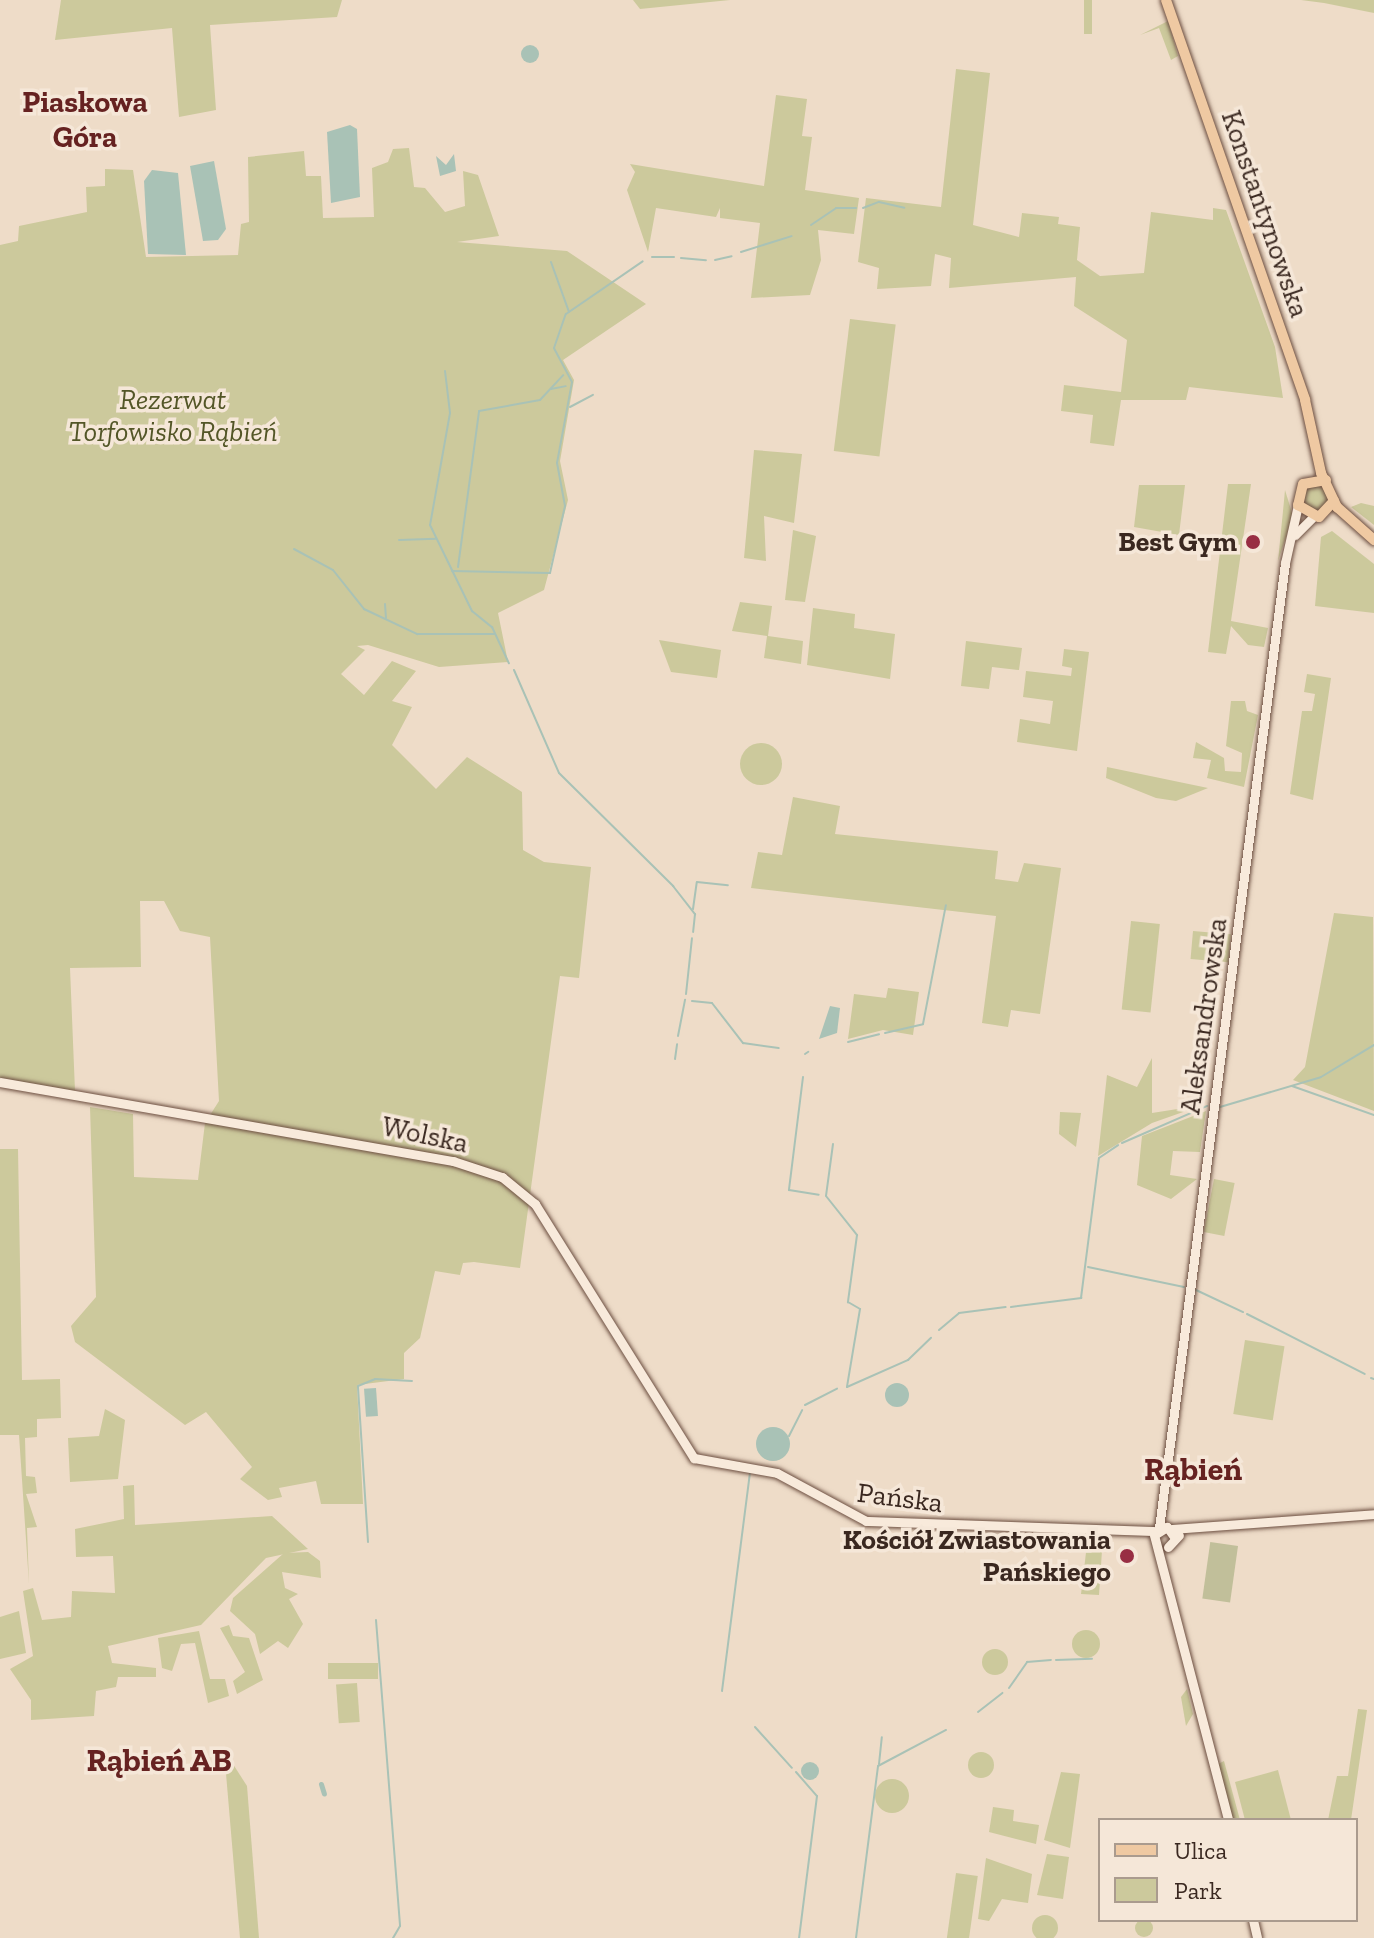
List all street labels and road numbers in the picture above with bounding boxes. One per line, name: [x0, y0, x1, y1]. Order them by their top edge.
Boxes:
street label: Konstantynowska: [1214, 106, 1316, 322]
street label: Aleksandrowska: [1174, 916, 1234, 1116]
street label: Wolska: [379, 1110, 471, 1160]
street label: Pańska: [855, 1476, 945, 1520]

